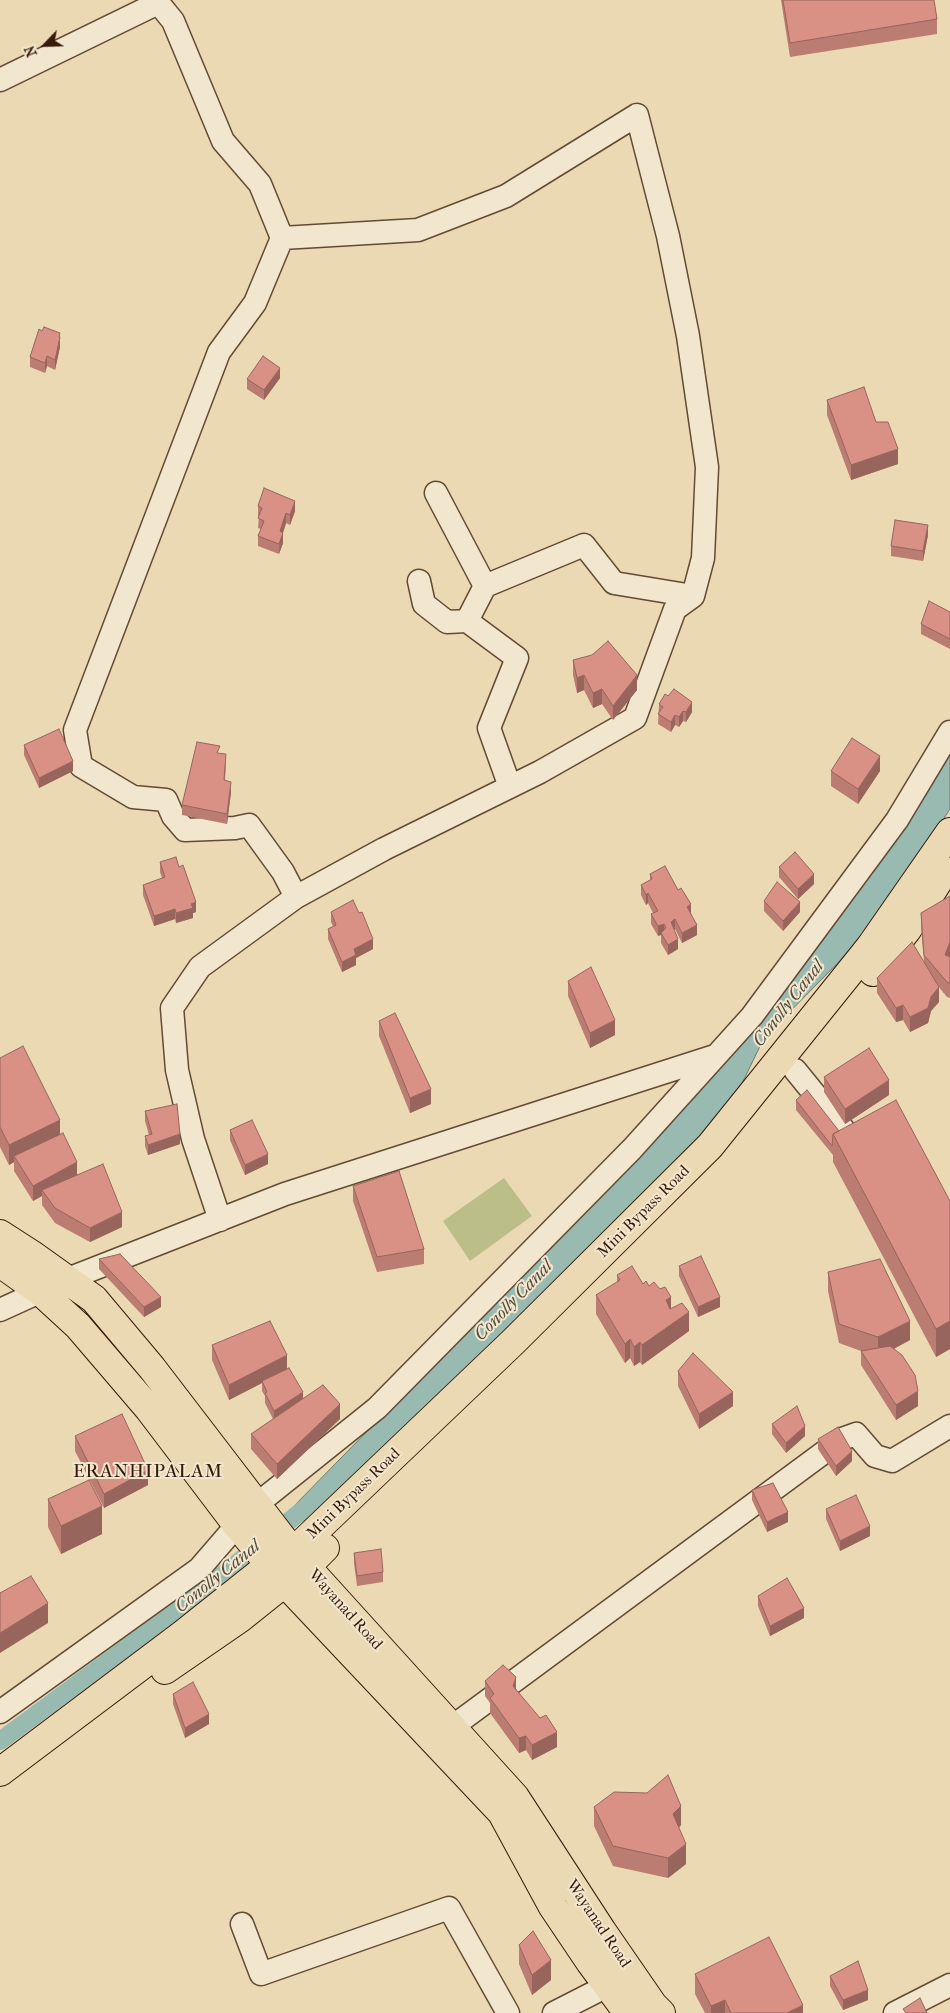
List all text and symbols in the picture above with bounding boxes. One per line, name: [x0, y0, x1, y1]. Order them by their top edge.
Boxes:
north arrow: [20, 20, 70, 70]
text: N: [21, 43, 41, 60]
water label: Conolly Canal: [749, 957, 829, 1051]
street label: Mini Bypass Road: [594, 1162, 694, 1262]
water label: Conolly Canal: [470, 1256, 558, 1346]
street label: Mini Bypass Road: [303, 1444, 405, 1544]
district label: ERANHIPALAM: [72, 1461, 224, 1483]
water label: Conolly Canal: [171, 1536, 265, 1618]
street label: Wayanad Road: [304, 1566, 386, 1654]
street label: Wayanad Road: [562, 1876, 634, 1972]

